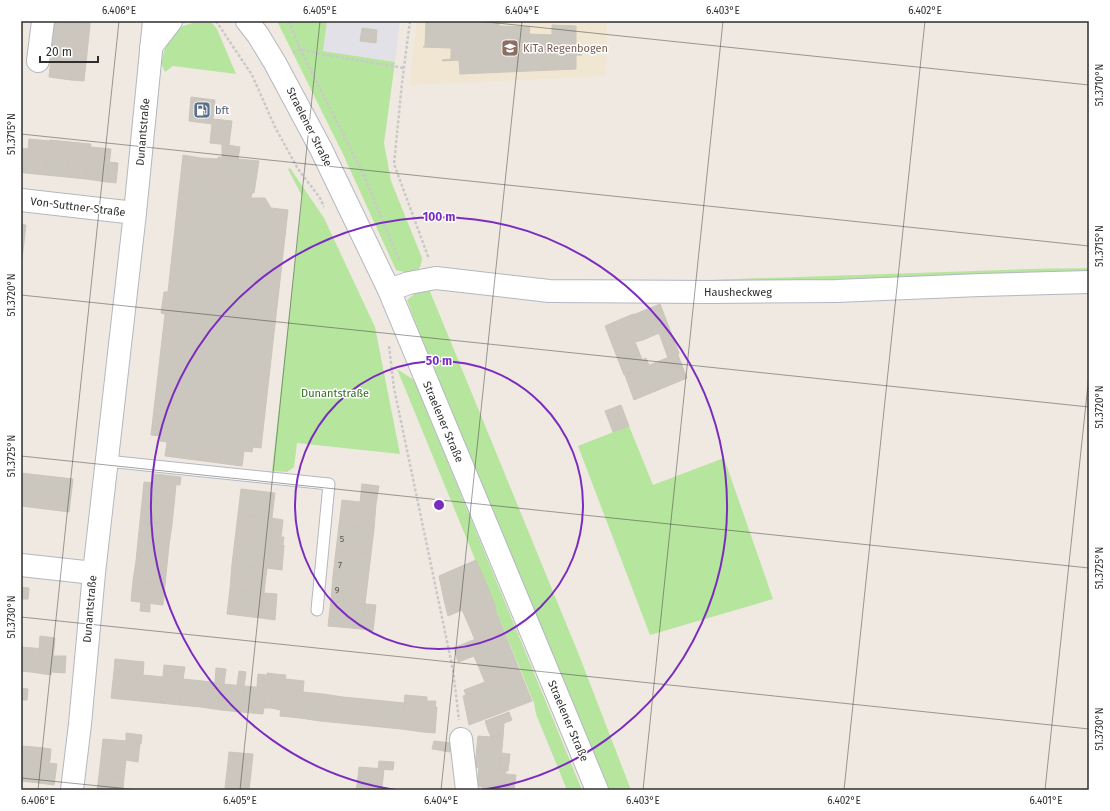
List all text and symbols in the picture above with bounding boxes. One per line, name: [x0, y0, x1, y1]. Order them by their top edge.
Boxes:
text: 6.406°E: [102, 5, 136, 17]
text: 6.405°E: [303, 5, 337, 17]
text: 6.404°E: [505, 5, 539, 17]
text: 6.403°E: [706, 5, 740, 17]
text: 6.402°E: [908, 5, 942, 17]
scale bar: [40, 38, 98, 64]
school or university icon: KiTa Regenbogen: [500, 38, 520, 58]
place label: KiTa Regenbogen: [523, 42, 608, 55]
text: 20 m: [46, 45, 72, 59]
text: 51.3710°N: [1094, 64, 1106, 106]
street label: Straelener Straße: [283, 85, 335, 169]
street label: Dunantstraße: [134, 98, 152, 166]
fuel station icon: bft: [192, 100, 212, 120]
place label: bft: [215, 104, 229, 117]
text: 51.3715°N: [6, 113, 18, 155]
street label: Von-Suttner-Straße: [30, 195, 126, 219]
text: 100 m: [423, 210, 455, 224]
text: 51.3715°N: [1094, 225, 1106, 267]
text: 51.3720°N: [6, 273, 18, 317]
street label: Hausheckweg: [704, 286, 772, 299]
text: 50 m: [426, 354, 452, 368]
street label: Straelener Straße: [420, 379, 466, 465]
text: 51.3720°N: [1094, 385, 1106, 429]
park label: Dunantstraße: [301, 387, 369, 400]
text: 51.3725°N: [6, 435, 18, 477]
centre of rings: [432, 498, 446, 512]
house number: 5: [340, 534, 345, 544]
text: 51.3725°N: [1094, 547, 1106, 589]
house number: 7: [338, 560, 342, 570]
street label: Dunantstraße: [81, 575, 99, 643]
house number: 9: [335, 585, 340, 595]
text: 51.3730°N: [6, 595, 18, 639]
street label: Straelener Straße: [545, 678, 591, 764]
text: 51.3730°N: [1094, 707, 1106, 751]
text: 6.406°E: [21, 795, 55, 807]
text: 6.405°E: [223, 795, 257, 807]
text: 6.404°E: [424, 795, 458, 807]
text: 6.403°E: [626, 795, 660, 807]
text: 6.402°E: [827, 795, 861, 807]
text: 6.401°E: [1030, 795, 1062, 807]

